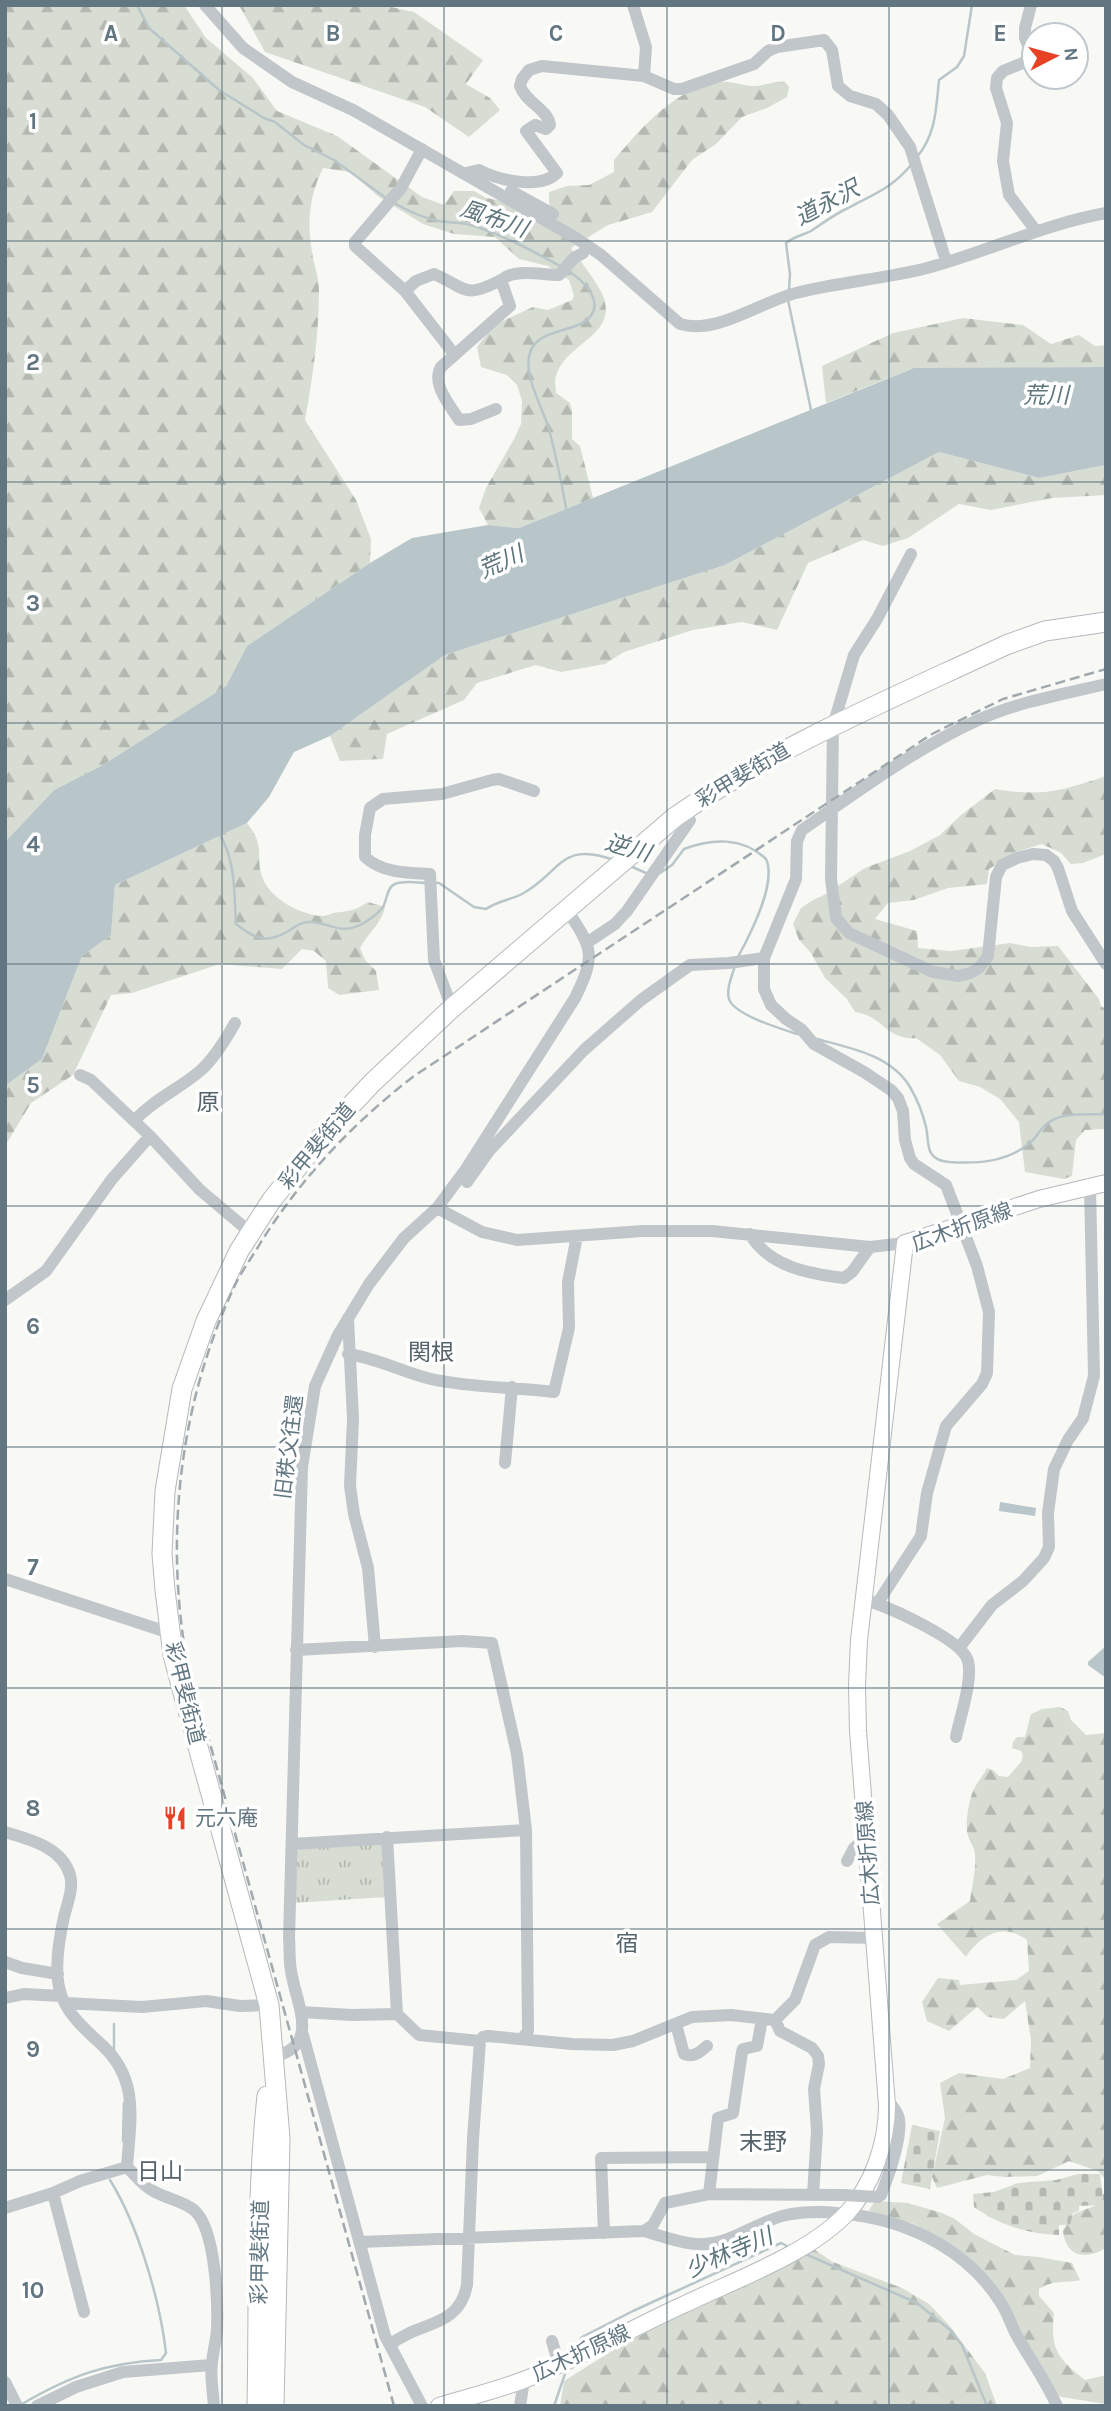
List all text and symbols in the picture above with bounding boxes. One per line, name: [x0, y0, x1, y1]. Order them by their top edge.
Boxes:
text: A: [104, 20, 118, 47]
text: B: [326, 20, 340, 47]
text: C: [549, 20, 563, 47]
text: D: [770, 20, 786, 47]
text: E: [993, 20, 1007, 47]
north arrow: [1020, 21, 1090, 91]
text: N: [1059, 46, 1083, 62]
text: 1: [29, 108, 37, 135]
water label: 道永沢: [790, 173, 866, 231]
water label: 風布川: [457, 195, 534, 244]
text: 2: [26, 349, 40, 376]
water label: 荒川: [1023, 382, 1072, 409]
water label: 荒川: [474, 539, 530, 584]
text: 3: [26, 590, 40, 617]
street label: 彩甲斐街道: [692, 738, 794, 812]
water label: 逆川: [602, 829, 657, 868]
text: 4: [26, 831, 40, 858]
text: 5: [26, 1072, 40, 1099]
district label: 原: [197, 1089, 220, 1116]
street label: 彩甲斐街道: [274, 1098, 360, 1194]
street label: 広木折原線: [909, 1198, 1015, 1256]
text: 6: [26, 1313, 40, 1340]
district label: 関根: [408, 1339, 454, 1366]
street label: 旧秩父往還: [271, 1393, 307, 1501]
text: 7: [27, 1554, 39, 1581]
street label: 彩甲斐街道: [161, 1639, 209, 1747]
text: 8: [26, 1795, 40, 1822]
street label: 広木折原線: [852, 1800, 884, 1906]
restaurant icon: 元六庵: [161, 1804, 189, 1832]
place label: 元六庵: [195, 1806, 258, 1830]
district label: 宿: [616, 1930, 639, 1957]
text: 9: [26, 2036, 40, 2063]
district label: 末野: [739, 2128, 787, 2156]
district label: 日山: [137, 2158, 183, 2185]
street label: 彩甲斐街道: [247, 2199, 273, 2305]
water label: 少林寺川: [681, 2221, 779, 2283]
text: 10: [22, 2277, 44, 2304]
street label: 広木折原線: [528, 2320, 634, 2386]

